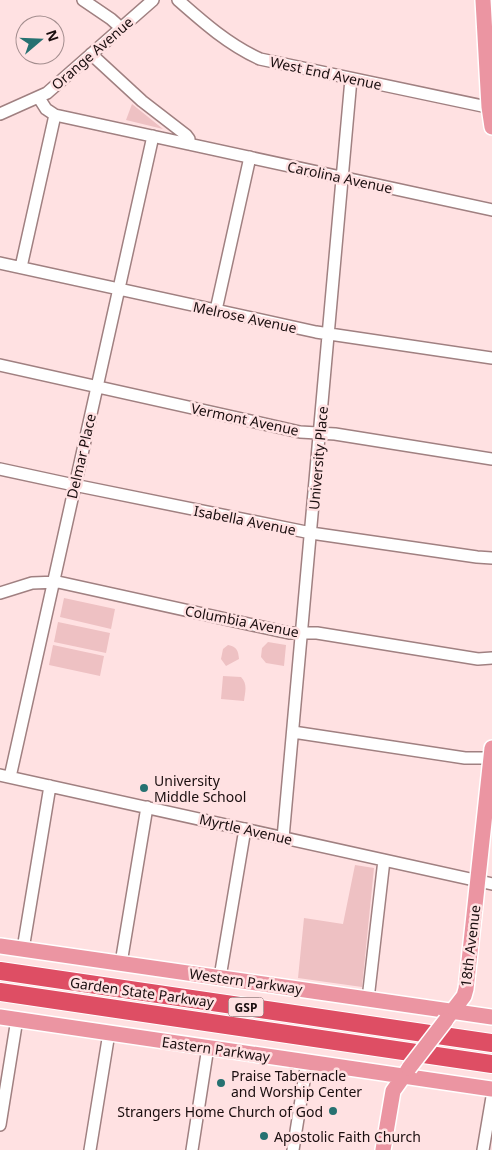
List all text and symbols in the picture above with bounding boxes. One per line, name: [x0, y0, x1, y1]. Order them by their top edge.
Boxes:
street label: Orange Avenue: [47, 12, 137, 94]
north arrow: [15, 15, 65, 65]
text: N: [42, 27, 64, 44]
street label: West End Avenue: [268, 52, 384, 94]
street label: Carolina Avenue: [286, 157, 395, 197]
street label: Melrose Avenue: [191, 297, 299, 337]
street label: Vermont Avenue: [189, 398, 301, 440]
street label: University Place: [304, 405, 332, 511]
street label: Delmar Place: [62, 412, 100, 500]
street label: Isabella Avenue: [192, 501, 298, 539]
street label: Columbia Avenue: [183, 601, 301, 641]
place label: University Middle School: [154, 771, 246, 806]
marker: University Middle School: [138, 782, 150, 794]
street label: Myrtle Avenue: [198, 809, 295, 849]
street label: 18th Avenue: [456, 904, 484, 988]
street label: Western Parkway: [188, 964, 305, 998]
street label: Garden State Parkway: [69, 972, 216, 1012]
road number: GSP: [228, 998, 264, 1016]
street label: Eastern Parkway: [161, 1032, 272, 1066]
place label: Praise Tabernacle and Worship Center: [231, 1066, 362, 1101]
marker: Praise Tabernacle and Worship Center: [215, 1077, 227, 1089]
place label: Strangers Home Church of God: [117, 1102, 323, 1121]
marker: Strangers Home Church of God: [327, 1105, 339, 1117]
place label: Apostolic Faith Church: [274, 1127, 421, 1146]
marker: Apostolic Faith Church: [258, 1130, 270, 1142]

